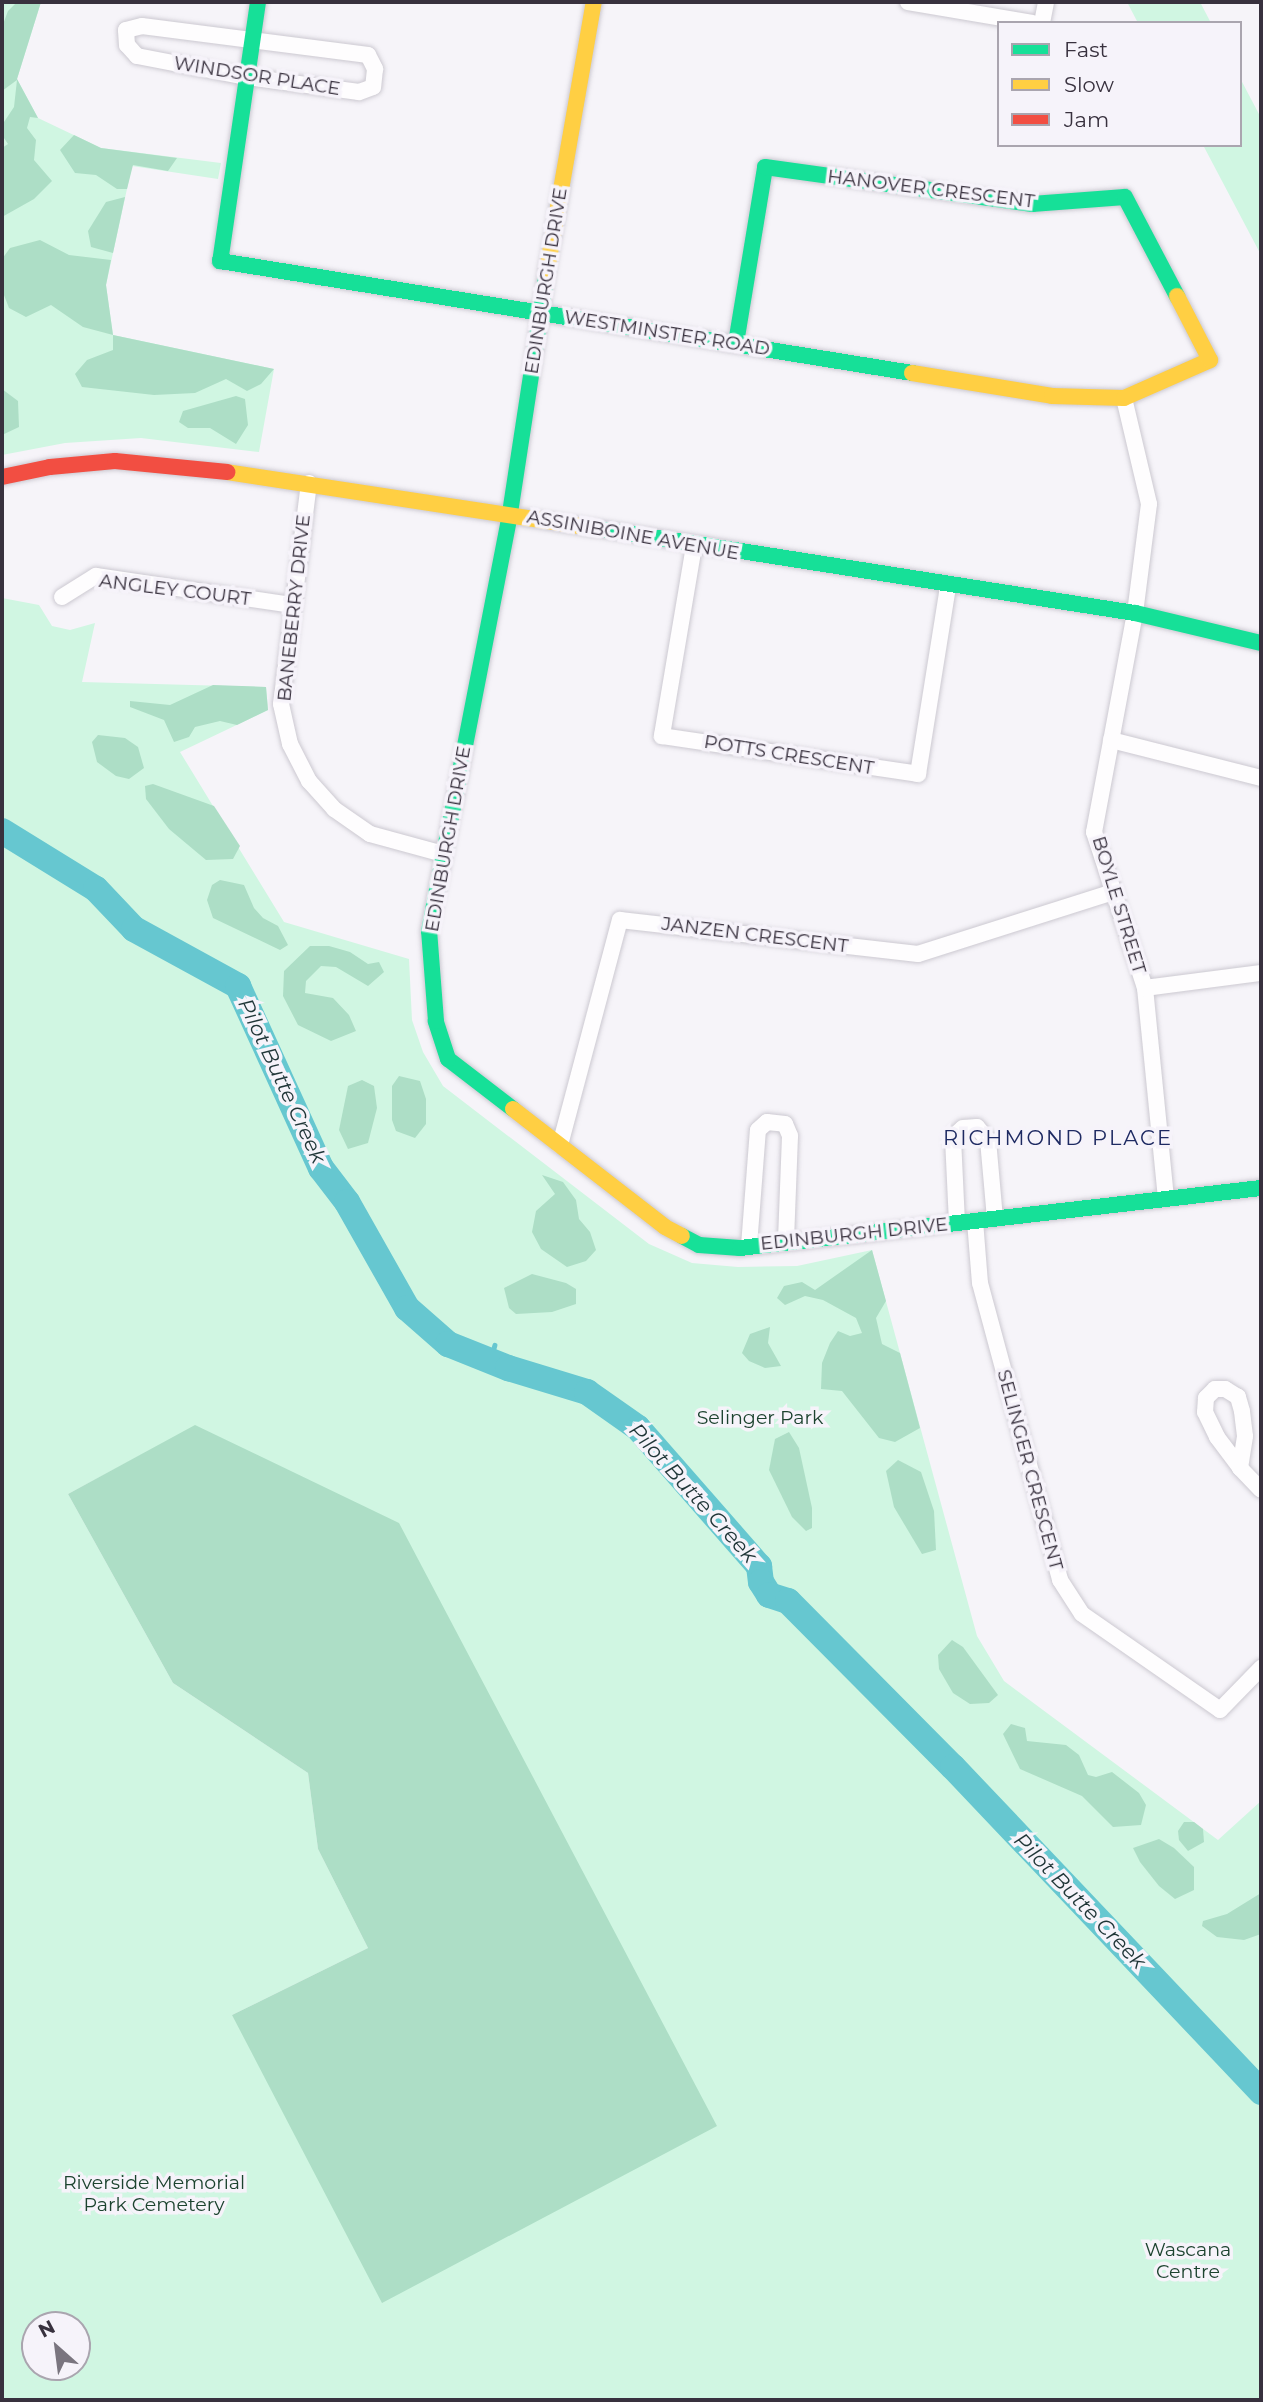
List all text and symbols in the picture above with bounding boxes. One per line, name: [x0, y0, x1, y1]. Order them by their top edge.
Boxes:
legend: [997, 21, 1242, 147]
text: Fast: [1064, 37, 1108, 62]
street label: WINDSOR PLACE: [172, 52, 342, 100]
text: Slow: [1064, 72, 1114, 97]
text: Jam: [1064, 107, 1109, 132]
street label: HANOVER CRESCENT: [826, 165, 1036, 213]
street label: EDINBURGH DRIVE: [520, 186, 572, 376]
street label: WESTMINSTER ROAD: [563, 305, 771, 361]
street label: ASSINIBOINE AVENUE: [525, 505, 741, 565]
street label: BANEBERRY DRIVE: [273, 513, 315, 703]
street label: ANGLEY COURT: [98, 569, 252, 611]
street label: POTTS CRESCENT: [702, 730, 876, 780]
street label: EDINBURGH DRIVE: [420, 744, 476, 934]
street label: BOYLE STREET: [1087, 833, 1151, 977]
street label: JANZEN CRESCENT: [660, 912, 850, 958]
water label: Pilot Butte Creek: [233, 994, 331, 1168]
district label: RICHMOND PLACE: [945, 1125, 1171, 1151]
street label: EDINBURGH DRIVE: [759, 1213, 949, 1255]
street label: SELINGER CRESCENT: [992, 1367, 1068, 1573]
park label: Selinger Park: [697, 1407, 823, 1429]
water label: Pilot Butte Creek: [624, 1418, 762, 1568]
water label: Pilot Butte Creek: [1009, 1828, 1151, 1974]
park label: Riverside Memorial Park Cemetery: [63, 2172, 245, 2216]
park label: Wascana Centre: [1145, 2239, 1231, 2283]
north arrow: [21, 2311, 91, 2381]
text: N: [35, 2315, 59, 2343]

